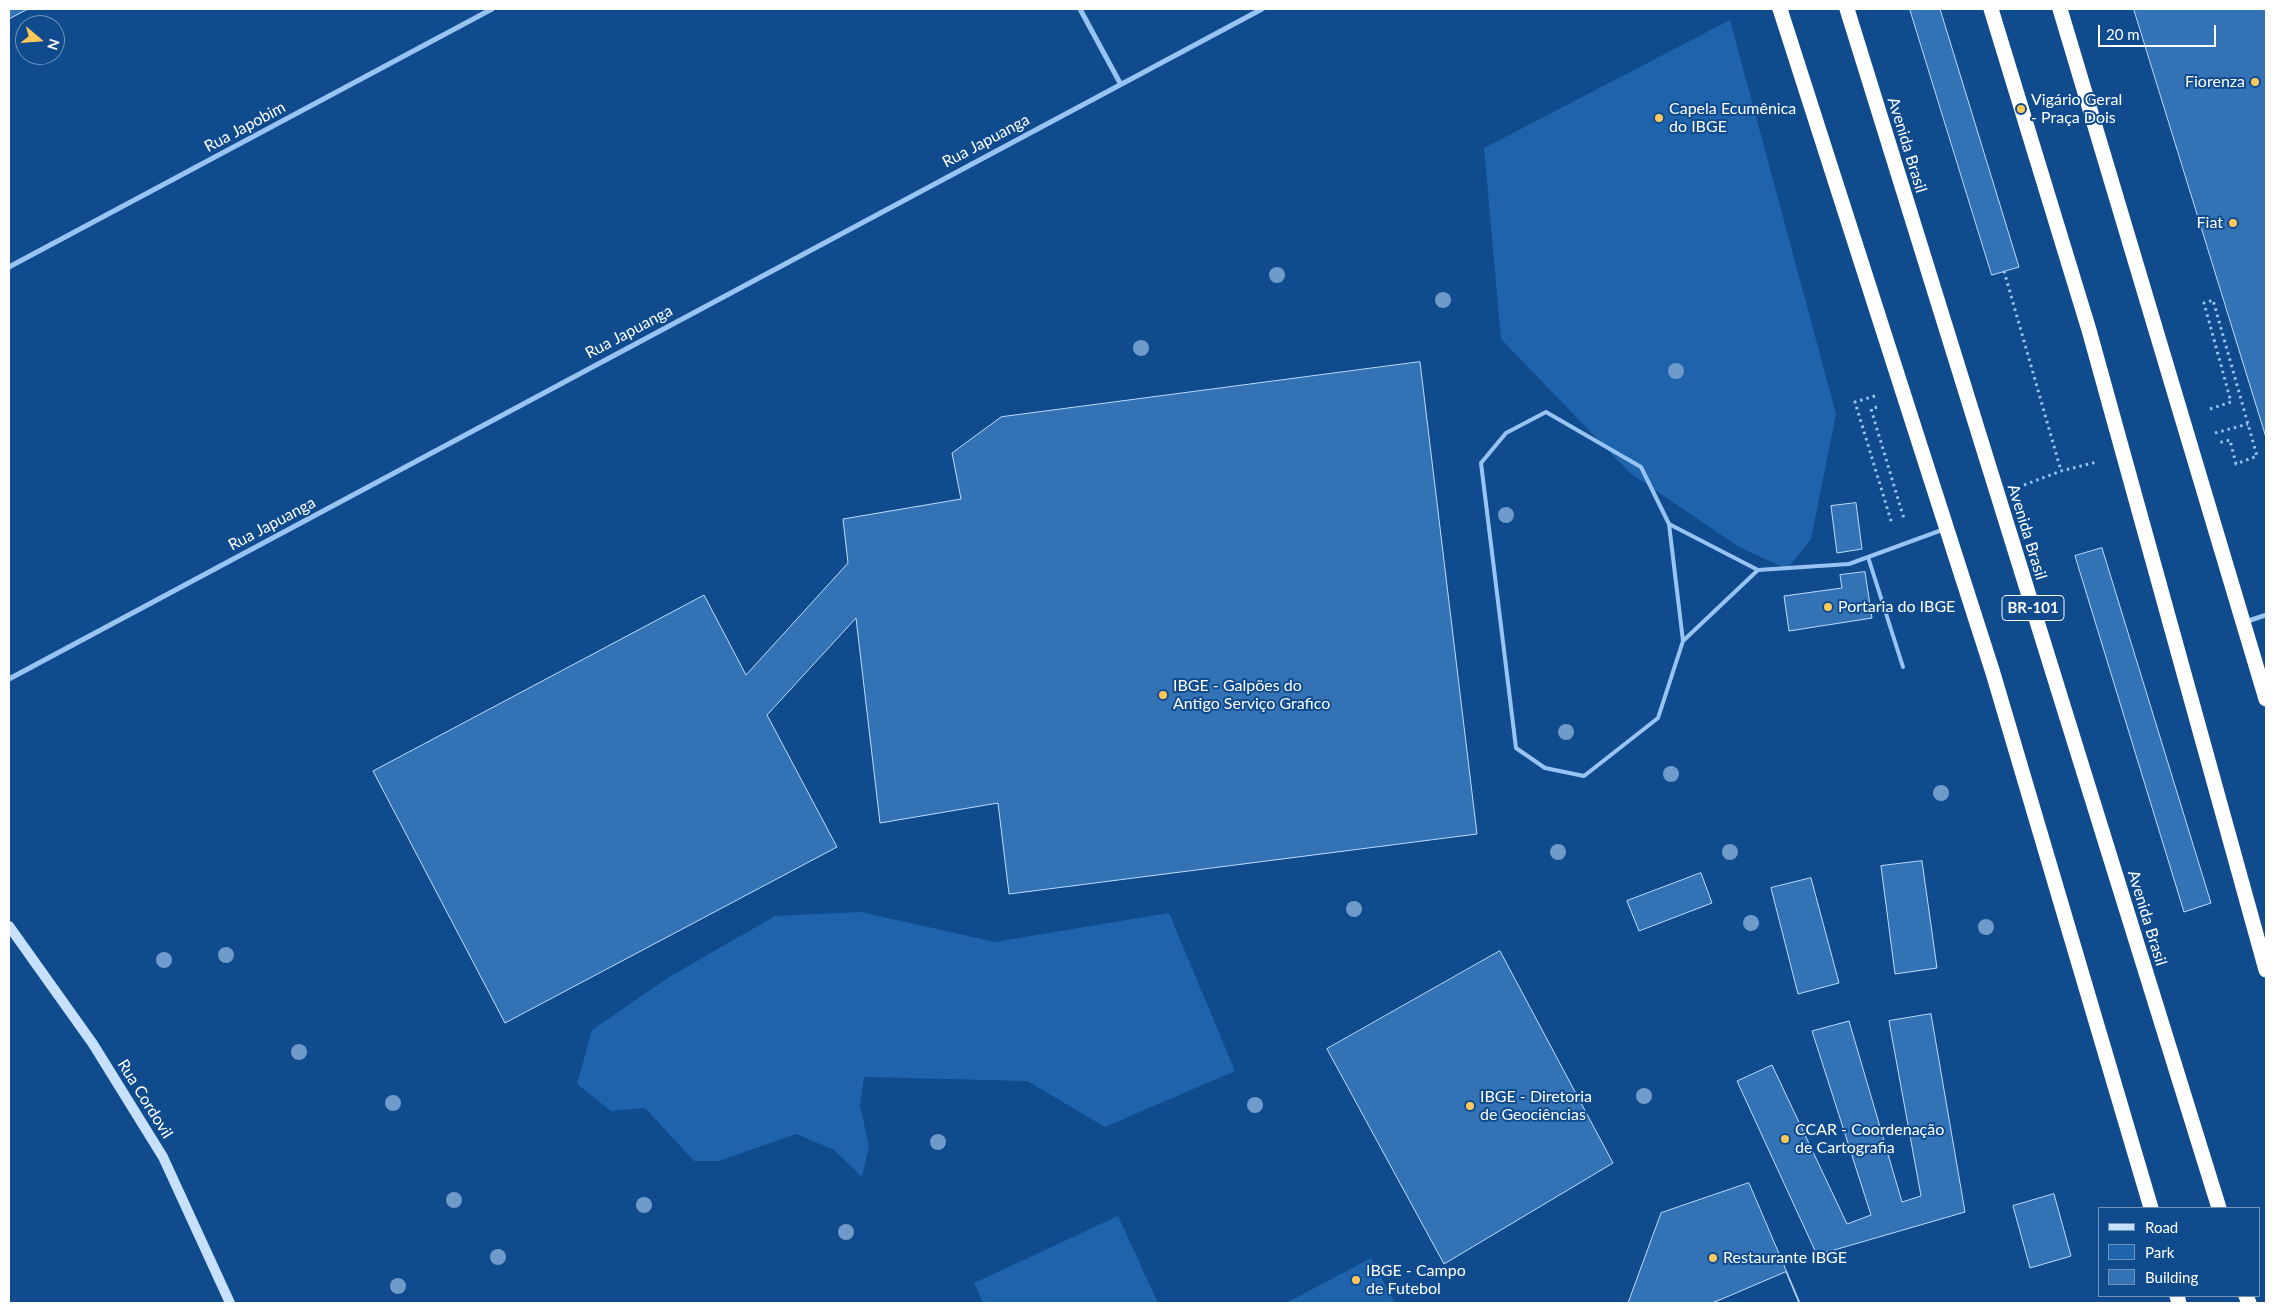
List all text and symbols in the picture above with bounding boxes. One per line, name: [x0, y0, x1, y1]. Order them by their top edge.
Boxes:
north arrow: [15, 15, 65, 65]
scale bar: [2100, 15, 2218, 47]
text: 20 m: [2106, 25, 2140, 43]
text: N: [44, 37, 64, 52]
place label: Fiorenza: [2185, 72, 2245, 92]
marker: Fiorenza: [2249, 76, 2261, 88]
place label: Vigário Geral - Praça Dois: [2031, 90, 2122, 128]
street label: Avenida Brasil: [1883, 95, 1931, 195]
street label: Rua Japobim: [201, 98, 289, 156]
place label: Capela Ecumênica do IBGE: [1669, 99, 1796, 137]
marker: Vigário Geral - Praça Dois: [2015, 103, 2027, 115]
street label: Rua Japuanga: [939, 110, 1033, 172]
marker: Capela Ecumênica do IBGE: [1653, 112, 1665, 124]
place label: Fiat: [2197, 213, 2223, 233]
marker: Fiat: [2227, 217, 2239, 229]
street label: Rua Japuanga: [582, 301, 676, 363]
street label: Avenida Brasil: [2003, 482, 2051, 582]
street label: Rua Japuanga: [225, 493, 319, 555]
road number: BR-101: [2002, 596, 2064, 620]
place label: Portaria do IBGE: [1838, 597, 1955, 617]
marker: Portaria do IBGE: [1822, 601, 1834, 613]
place label: IBGE - Galpões do Antigo Serviço Grafico: [1173, 676, 1330, 714]
marker: IBGE - Galpões do Antigo Serviço Grafico: [1157, 689, 1169, 701]
street label: Avenida Brasil: [2123, 868, 2171, 968]
street label: Rua Cordovil: [113, 1056, 177, 1142]
place label: IBGE - Diretoria de Geociências: [1480, 1087, 1592, 1125]
marker: IBGE - Diretoria de Geociências: [1464, 1100, 1476, 1112]
place label: CCAR - Coordenação de Cartografia: [1795, 1120, 1944, 1158]
marker: CCAR - Coordenação de Cartografia: [1779, 1133, 1791, 1145]
legend: [2098, 1207, 2260, 1297]
text: Road: [2145, 1218, 2178, 1236]
text: Park: [2145, 1243, 2174, 1261]
place label: Restaurante IBGE: [1723, 1248, 1847, 1268]
marker: Restaurante IBGE: [1707, 1252, 1719, 1264]
place label: IBGE - Campo de Futebol: [1366, 1261, 1466, 1299]
text: Building: [2145, 1268, 2198, 1286]
marker: IBGE - Campo de Futebol: [1350, 1274, 1362, 1286]

